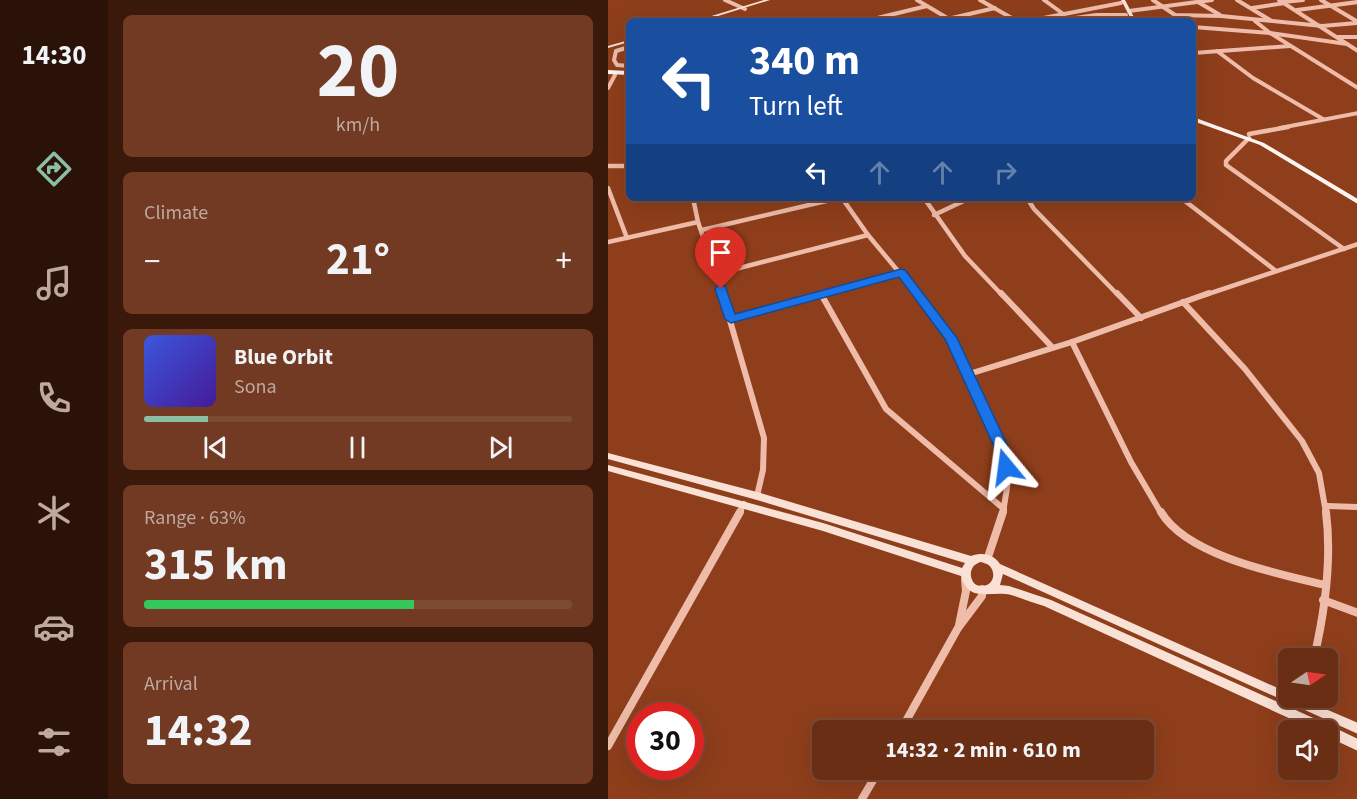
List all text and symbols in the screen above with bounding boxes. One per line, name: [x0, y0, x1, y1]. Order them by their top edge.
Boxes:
text: 20: [317, 16, 399, 127]
text: 340 m: [749, 31, 860, 91]
text: 14:30: [21, 36, 87, 75]
icon: left: [650, 42, 728, 120]
text: Turn left: [749, 87, 843, 126]
text: km/h: [336, 111, 380, 139]
icon: directions: [33, 148, 75, 190]
icon: left: [800, 156, 833, 189]
icon: ahead: [863, 156, 896, 189]
icon: ahead: [926, 156, 959, 189]
icon: right: [989, 156, 1022, 189]
text: Climate: [144, 199, 208, 227]
pin: [695, 227, 746, 289]
text: 21°: [326, 228, 390, 292]
icon: arrive: [704, 236, 737, 269]
text: −: [144, 238, 160, 285]
text: +: [556, 238, 572, 285]
icon: music: [33, 262, 75, 304]
text: Blue Orbit: [234, 341, 333, 373]
text: Sona: [234, 373, 277, 401]
icon: phone: [33, 377, 75, 419]
icon: previous: [199, 431, 232, 464]
icon: pause: [341, 431, 374, 464]
icon: next: [484, 431, 517, 464]
position arrow: [974, 435, 1038, 499]
icon: climate: [33, 492, 75, 534]
text: Range · 63%: [144, 504, 245, 532]
text: 315 km: [144, 533, 288, 597]
icon: car: [33, 606, 75, 648]
north arrow: [1278, 648, 1338, 708]
map controls: [1278, 648, 1338, 780]
text: Arrival: [144, 670, 198, 698]
text: 14:32: [144, 699, 253, 763]
speed limit sign: 30: [626, 702, 704, 780]
button: sound: [1278, 720, 1338, 780]
icon: filters: [33, 721, 75, 763]
text: 14:32 · 2 min · 610 m: [885, 734, 1081, 766]

